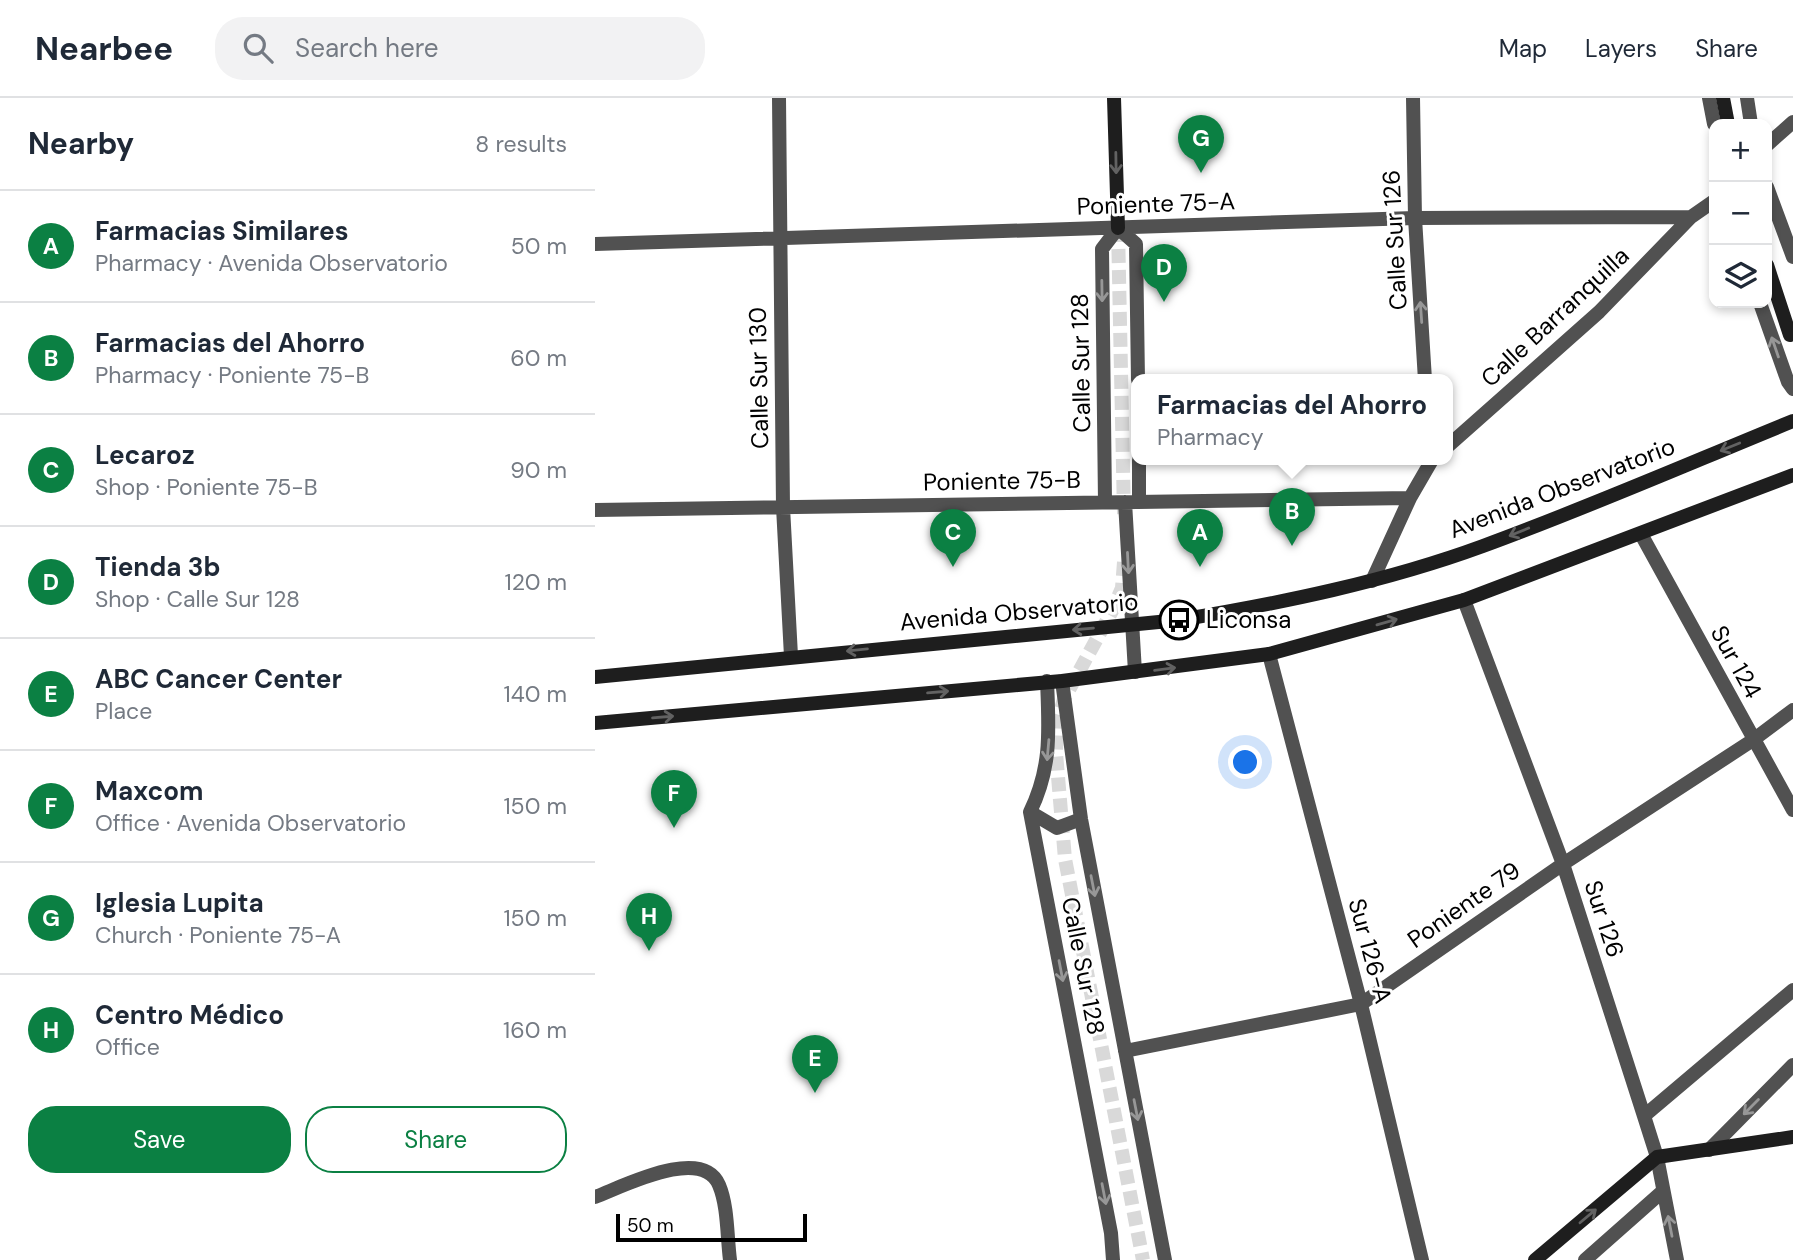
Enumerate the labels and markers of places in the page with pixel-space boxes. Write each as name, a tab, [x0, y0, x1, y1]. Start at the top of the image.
pin: G	[1178, 115, 1224, 173]
pin: D	[1141, 244, 1187, 302]
pin: B	[1269, 488, 1315, 546]
pin: C	[930, 509, 976, 567]
pin: A	[1177, 509, 1223, 567]
bus stop icon: Liconsa	[1158, 599, 1200, 641]
place label: Liconsa	[1206, 604, 1291, 635]
pin: F	[651, 770, 697, 828]
pin: H	[626, 893, 672, 951]
pin: E	[792, 1035, 838, 1093]

